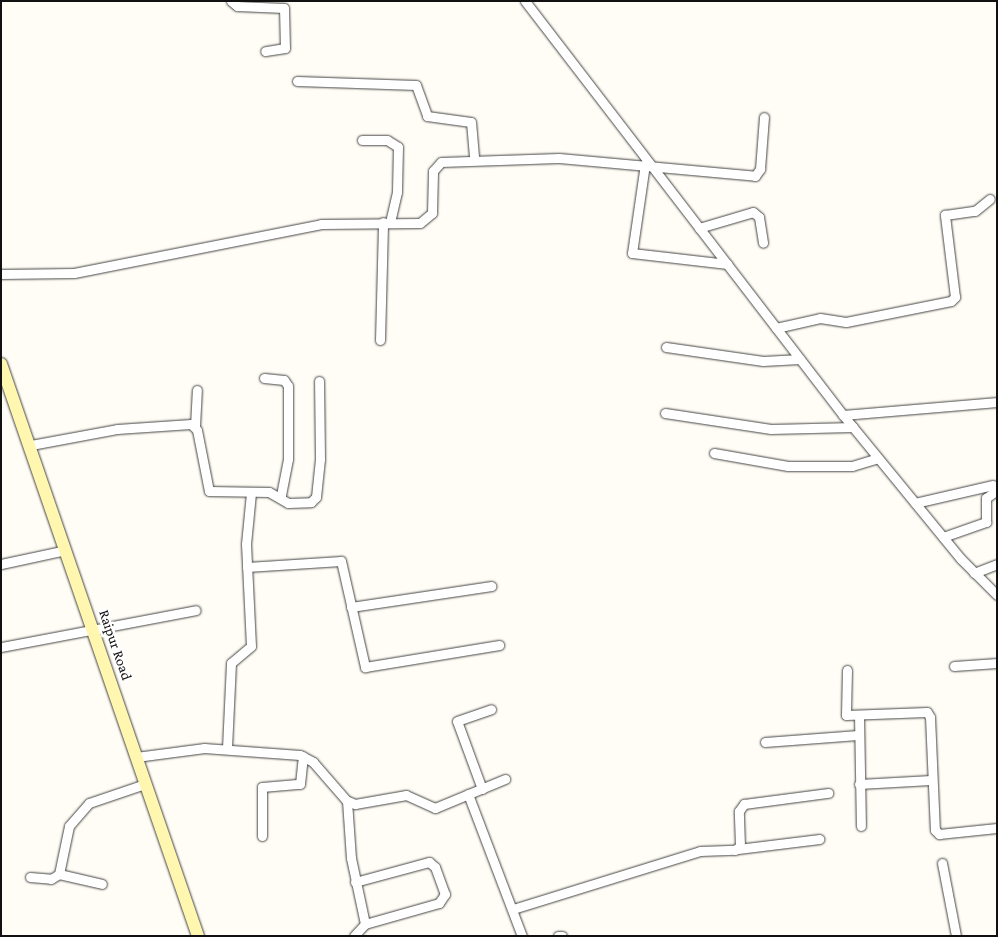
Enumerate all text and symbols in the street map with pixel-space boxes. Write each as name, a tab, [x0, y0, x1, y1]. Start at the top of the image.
street label: Raipur Road	[95, 607, 135, 683]

